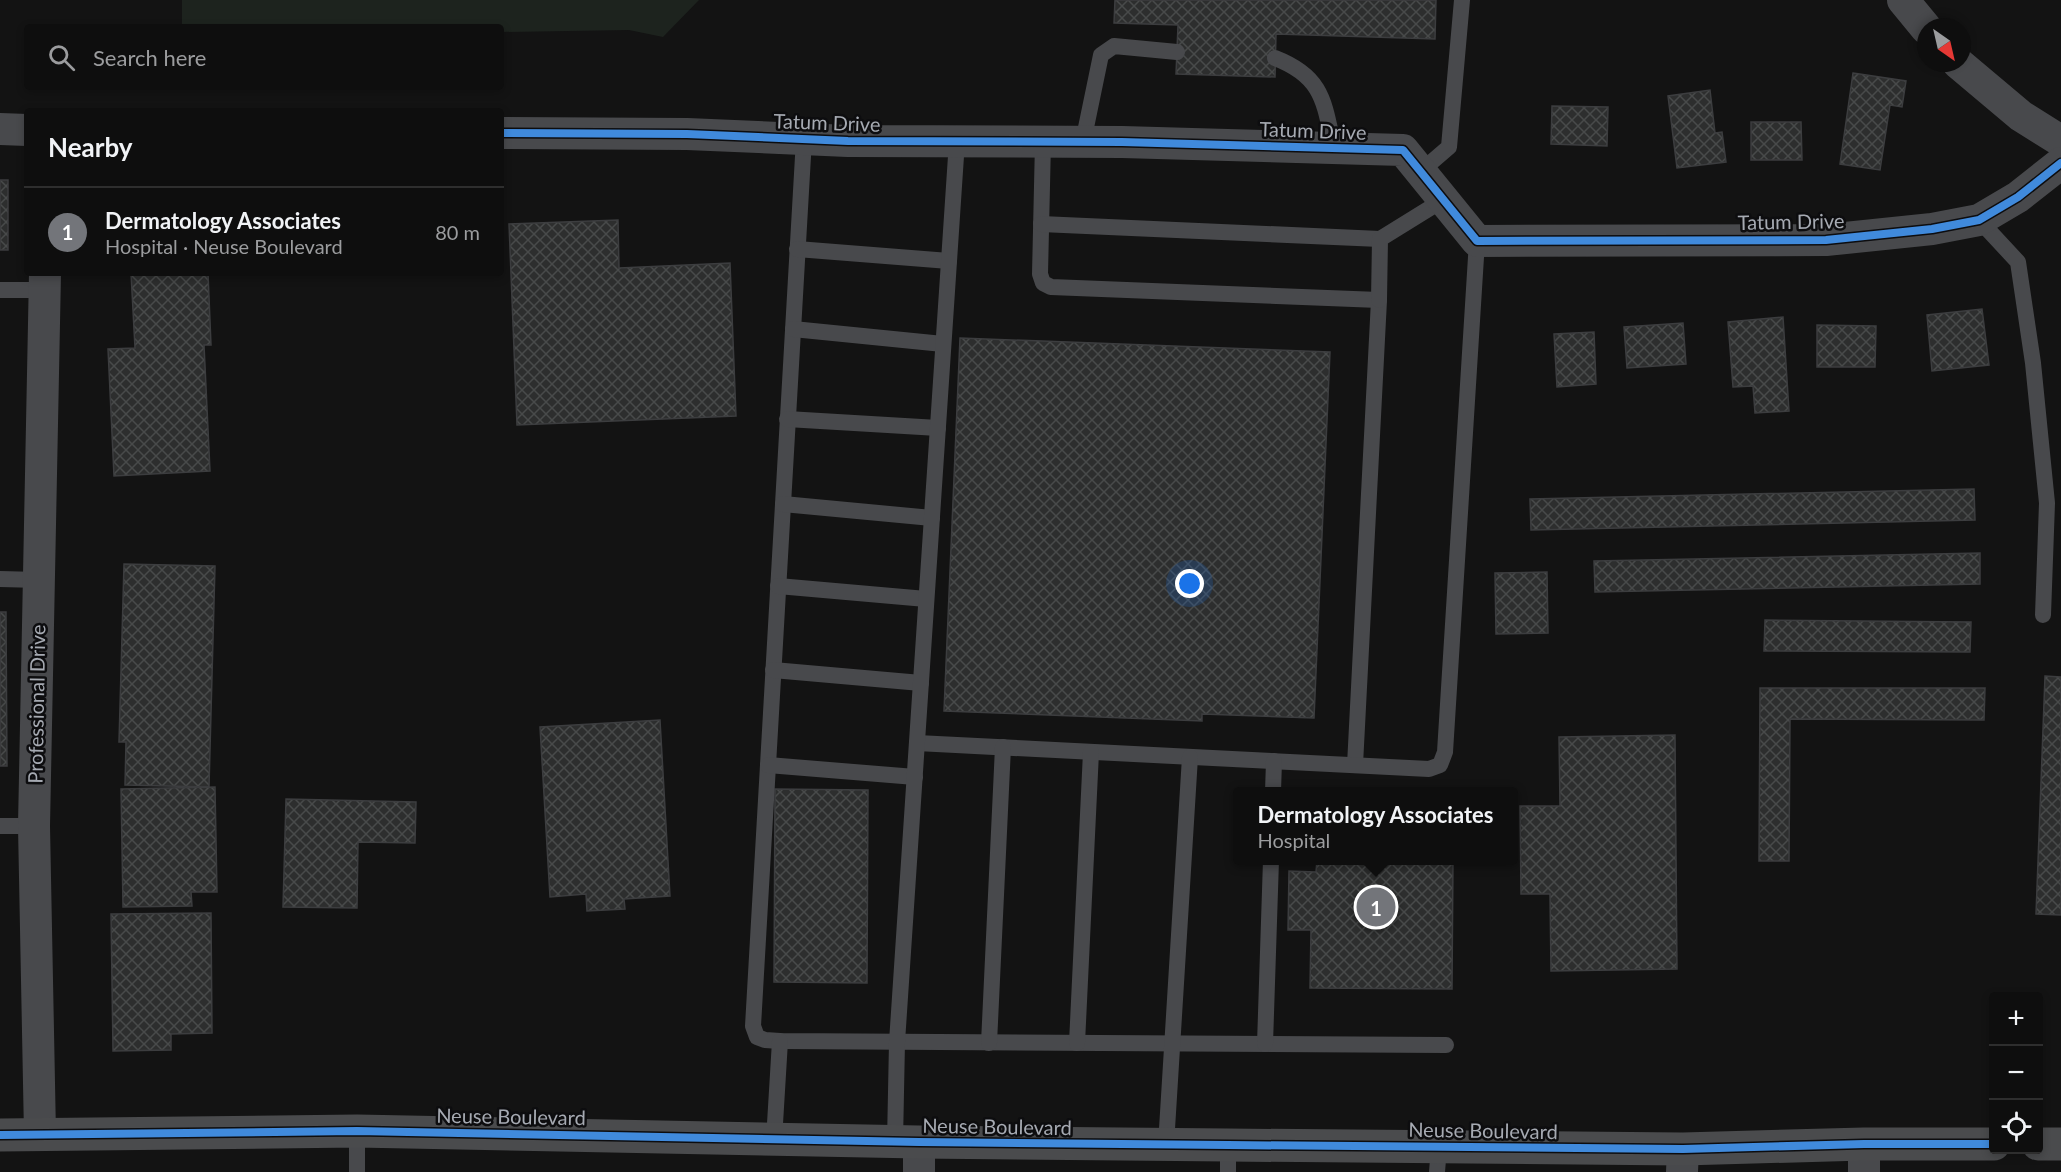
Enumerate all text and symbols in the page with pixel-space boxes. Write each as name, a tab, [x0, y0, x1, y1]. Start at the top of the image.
north arrow	[1917, 18, 1971, 72]
search box	[24, 24, 504, 90]
icon: search	[45, 41, 78, 74]
text: Search here	[93, 44, 206, 71]
street label: Tatum Drive	[773, 108, 881, 136]
street label: Tatum Drive	[1259, 116, 1367, 144]
text: Nearby	[48, 131, 133, 163]
text: Dermatology Associates	[105, 207, 341, 234]
street label: Tatum Drive	[1737, 208, 1845, 234]
text: 1	[62, 220, 73, 244]
text: 80 m	[435, 220, 480, 244]
text: Hospital · Neuse Boulevard	[105, 234, 343, 258]
your location	[1175, 569, 1204, 598]
street label: Professional Drive	[23, 624, 49, 784]
popup	[1233, 787, 1518, 865]
text: Dermatology Associates	[1258, 801, 1493, 828]
text: Hospital	[1258, 828, 1330, 852]
pin: 1	[1356, 884, 1396, 930]
map controls	[1989, 992, 2043, 1154]
button: +	[1989, 992, 2043, 1046]
button: −	[1989, 1046, 2043, 1100]
button: locate	[1989, 1100, 2043, 1154]
street label: Neuse Boulevard	[436, 1103, 586, 1129]
street label: Neuse Boulevard	[922, 1113, 1072, 1139]
street label: Neuse Boulevard	[1408, 1117, 1558, 1143]

